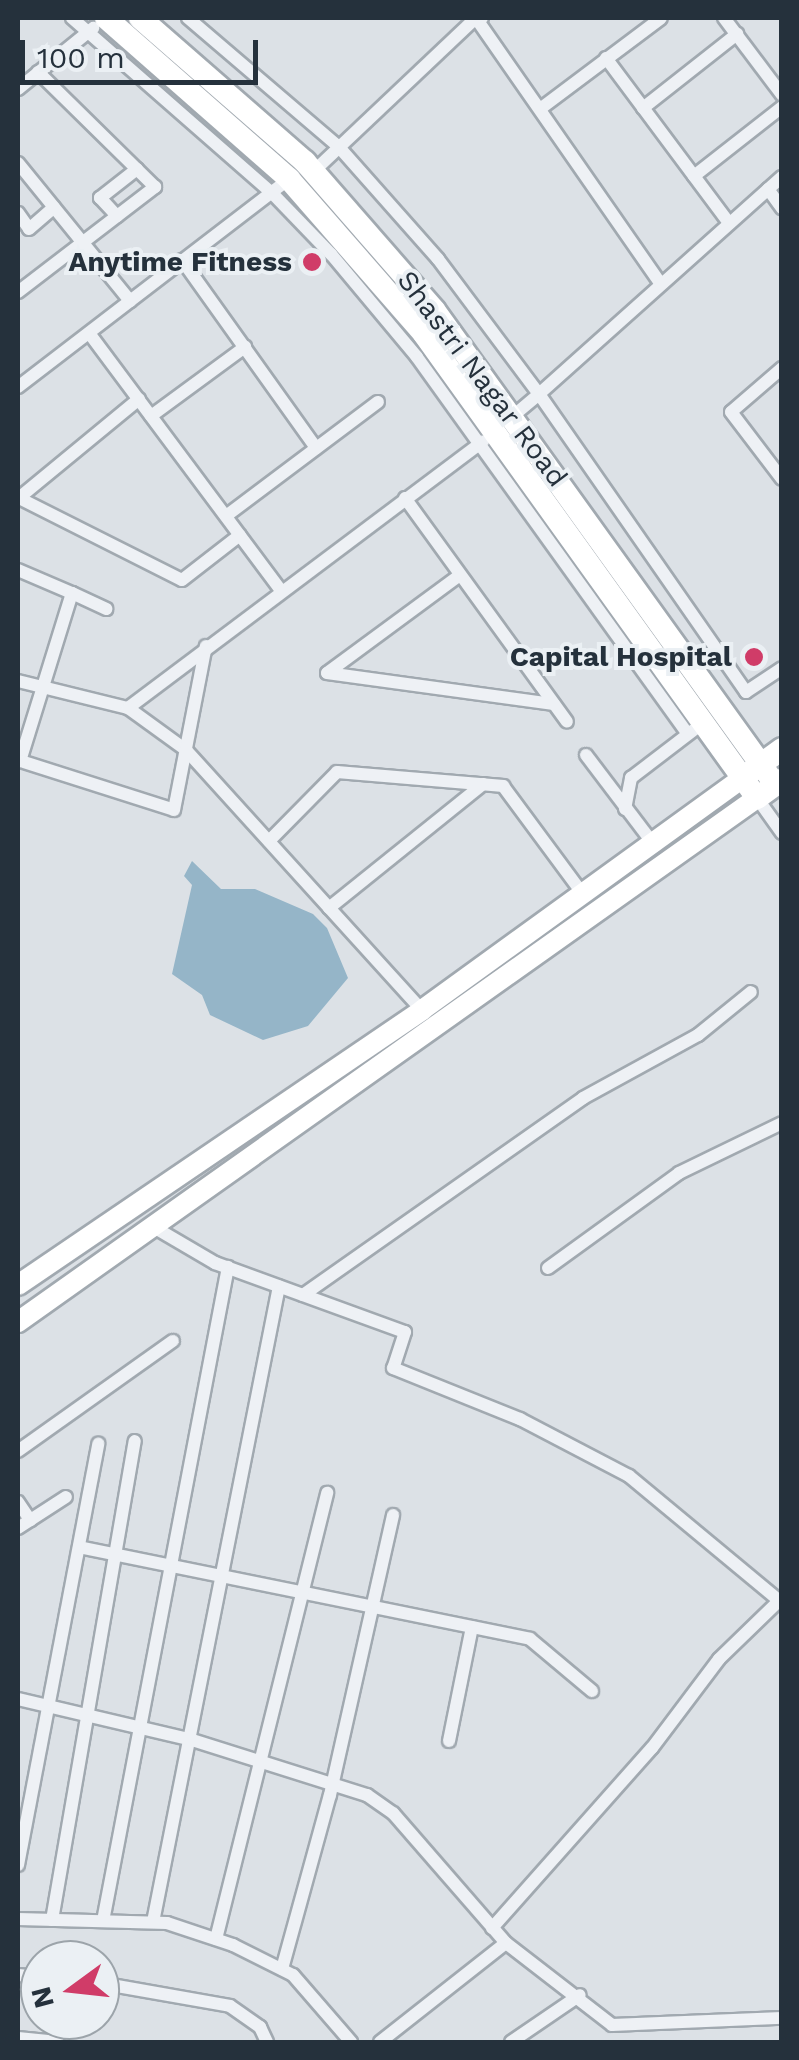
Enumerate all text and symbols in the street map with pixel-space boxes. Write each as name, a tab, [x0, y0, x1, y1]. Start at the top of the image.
scale bar	[25, 20, 262, 82]
text: 100 m	[37, 40, 125, 75]
place label: Anytime Fitness	[69, 245, 292, 279]
marker: Anytime Fitness	[301, 251, 323, 273]
street label: Shastri Nagar Road	[390, 264, 574, 494]
place label: Capital Hospital	[509, 640, 732, 674]
marker: Capital Hospital	[741, 644, 767, 670]
north arrow	[20, 1940, 120, 2040]
text: N	[24, 1983, 61, 2012]

